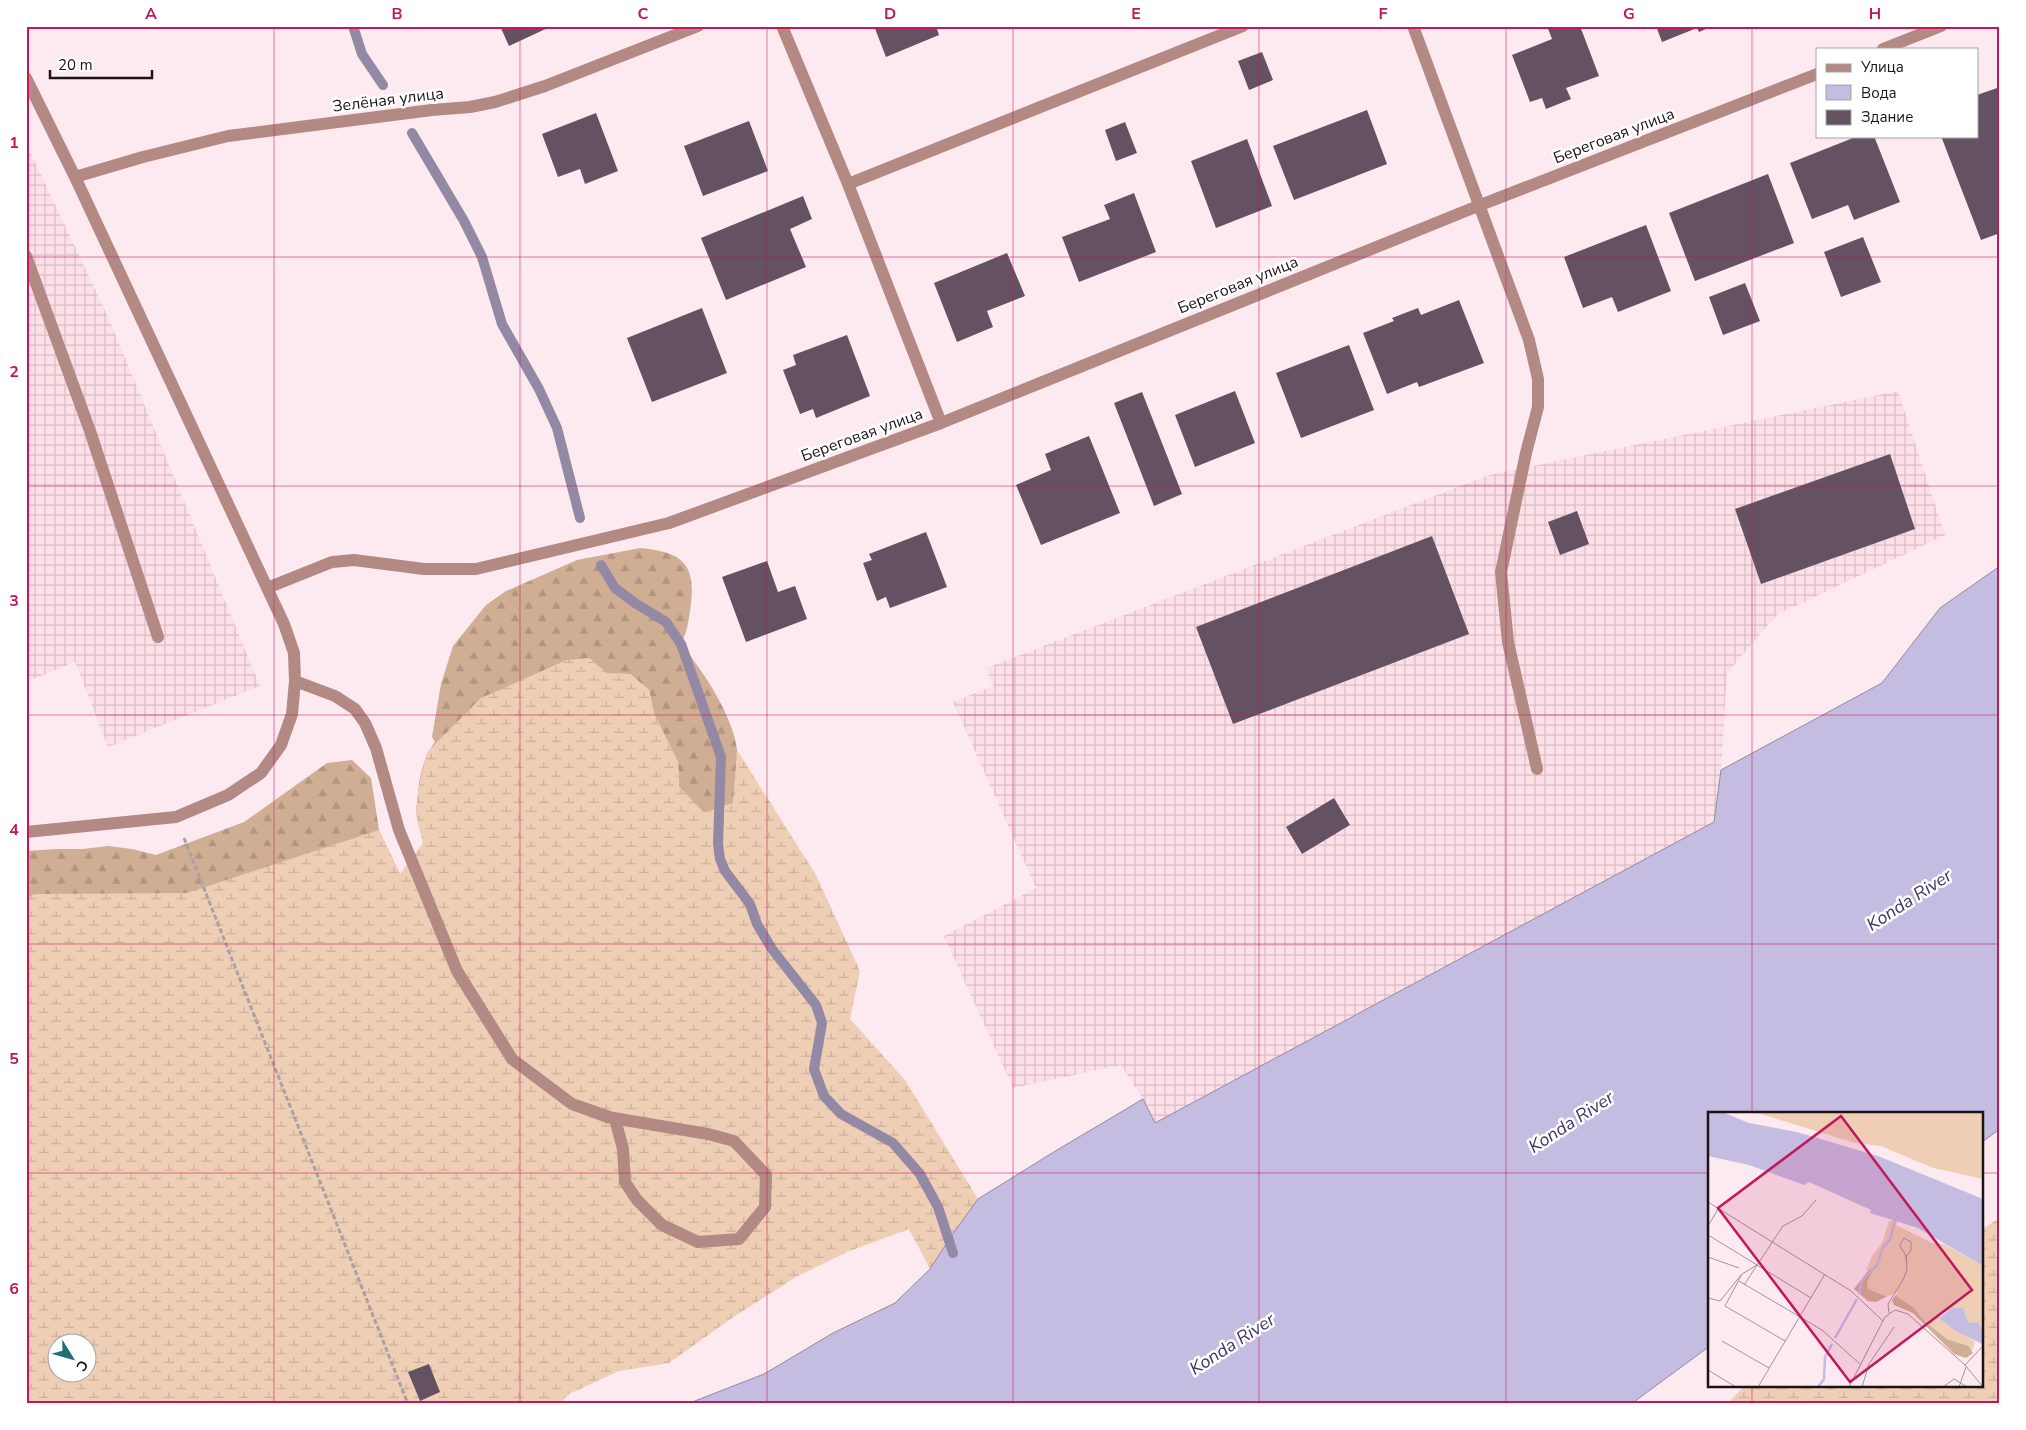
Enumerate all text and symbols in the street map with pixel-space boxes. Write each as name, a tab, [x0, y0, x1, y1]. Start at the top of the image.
text: A	[145, 3, 157, 25]
text: B	[391, 3, 403, 25]
text: C	[638, 3, 649, 25]
text: D	[884, 3, 896, 25]
text: E	[1131, 3, 1141, 25]
text: F	[1379, 3, 1388, 25]
text: G	[1623, 3, 1635, 25]
text: H	[1869, 3, 1881, 25]
scale bar	[50, 48, 152, 80]
legend	[1816, 48, 1978, 138]
text: 20 m	[58, 55, 93, 75]
text: Улица	[1860, 57, 1904, 77]
street label: Зелёная улица	[331, 82, 445, 118]
text: Вода	[1861, 83, 1897, 103]
street label: Береговая улица	[1550, 103, 1678, 169]
text: Здание	[1861, 107, 1913, 127]
text: 1	[9, 132, 19, 154]
street label: Береговая улица	[1174, 251, 1302, 319]
text: 2	[9, 361, 19, 383]
street label: Береговая улица	[798, 403, 926, 467]
text: 3	[9, 590, 19, 612]
text: 4	[9, 819, 19, 841]
water label: Konda River	[1862, 863, 1957, 937]
text: 5	[9, 1048, 19, 1070]
water label: Konda River	[1524, 1085, 1619, 1159]
inset map	[1708, 1112, 1984, 1388]
text: 6	[9, 1278, 19, 1300]
water label: Konda River	[1185, 1307, 1280, 1381]
north arrow	[48, 1332, 98, 1382]
text: С	[71, 1356, 92, 1375]

